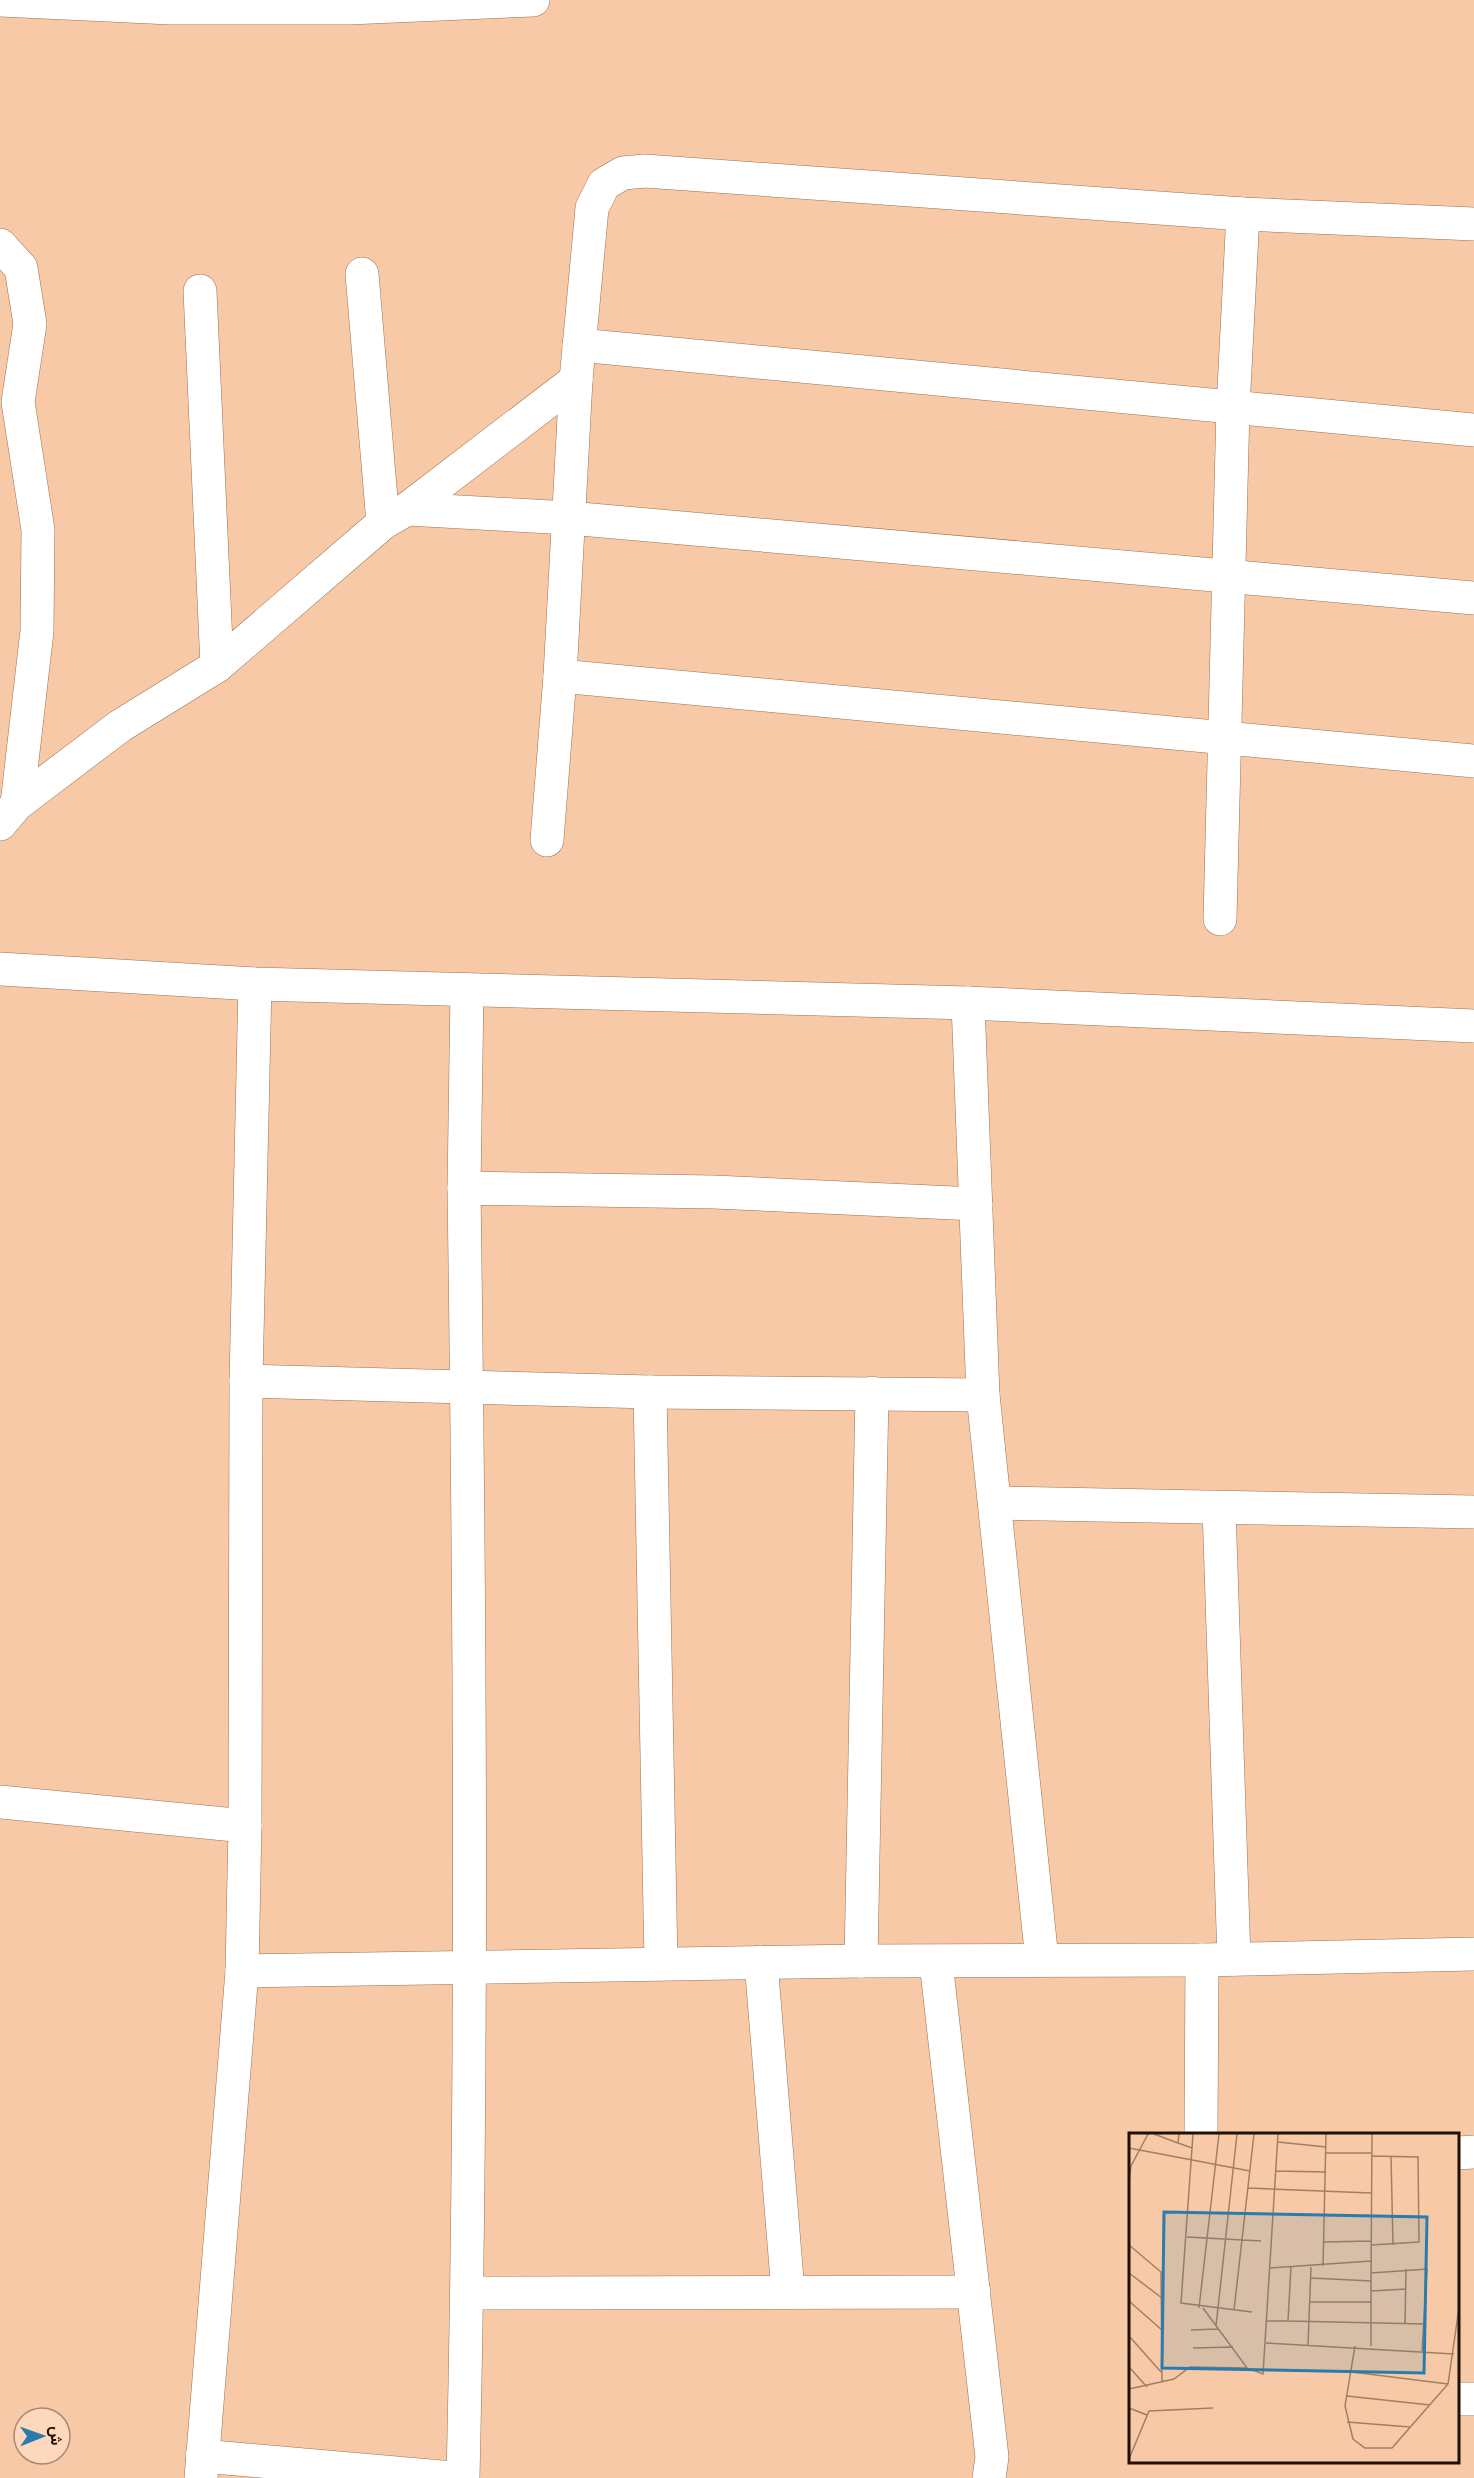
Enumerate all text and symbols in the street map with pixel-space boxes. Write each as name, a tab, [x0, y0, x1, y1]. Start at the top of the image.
inset map	[1129, 2133, 1459, 2463]
north arrow	[12, 2406, 72, 2466]
text: ش	[47, 2426, 67, 2446]

